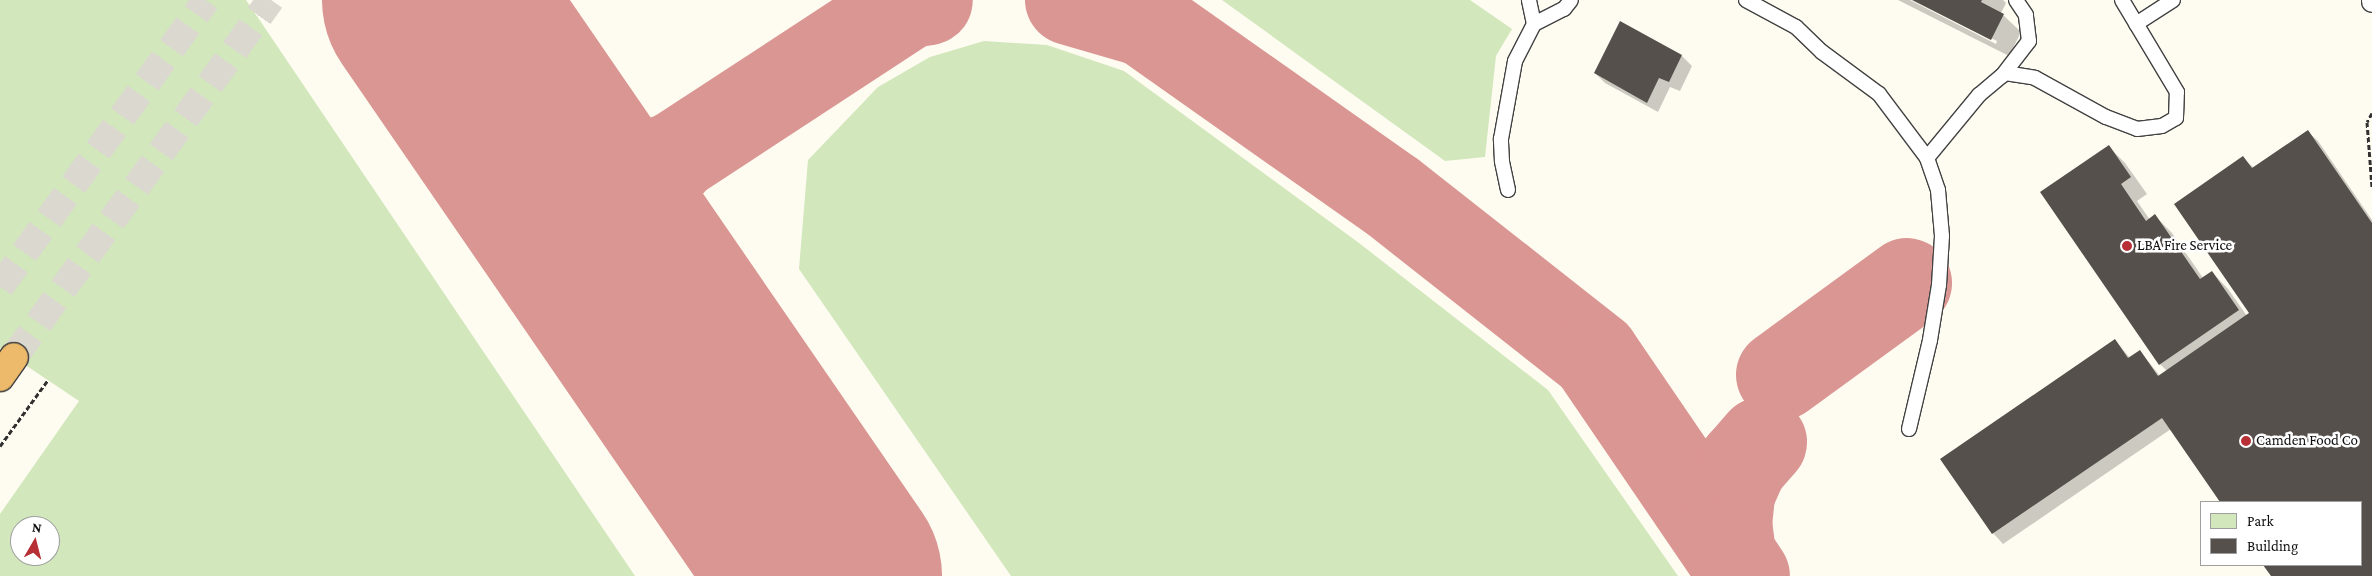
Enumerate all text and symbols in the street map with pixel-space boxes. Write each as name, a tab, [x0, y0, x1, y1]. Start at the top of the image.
place label: LBA Fire Service	[2137, 237, 2232, 255]
marker: LBA Fire Service	[2121, 240, 2133, 252]
place label: Camden Food Co	[2256, 432, 2358, 450]
marker: Camden Food Co	[2240, 435, 2252, 447]
legend	[2200, 501, 2362, 566]
text: Park	[2247, 513, 2274, 529]
north arrow	[10, 516, 60, 566]
text: N	[31, 519, 43, 536]
text: Building	[2247, 538, 2298, 554]

